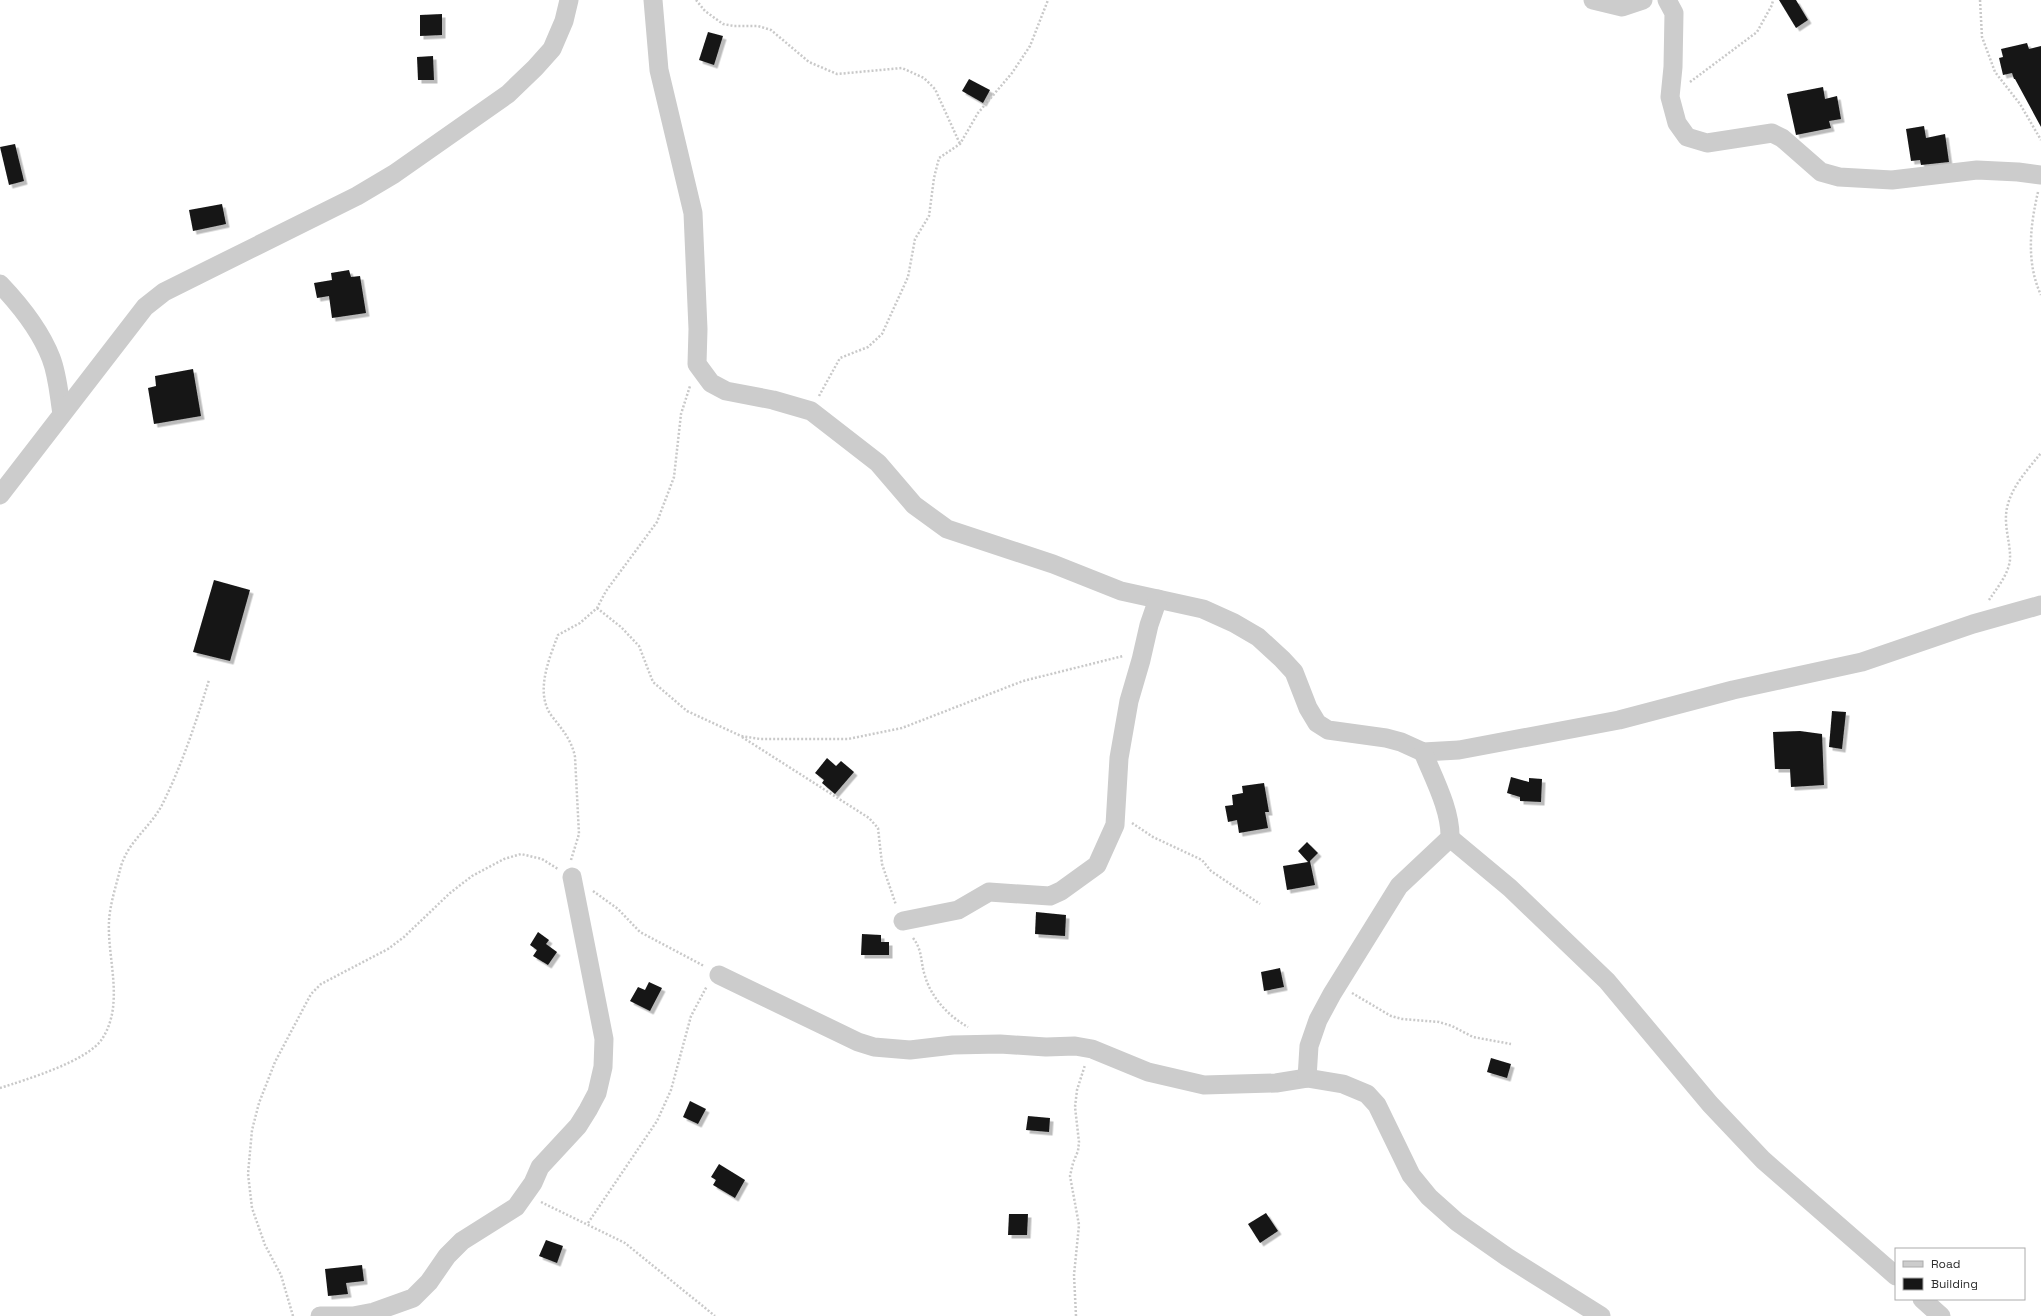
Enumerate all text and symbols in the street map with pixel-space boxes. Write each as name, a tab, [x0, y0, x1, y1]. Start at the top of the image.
legend	[1895, 1248, 2025, 1300]
text: Road	[1931, 1256, 1960, 1272]
text: Building	[1931, 1276, 1978, 1292]

